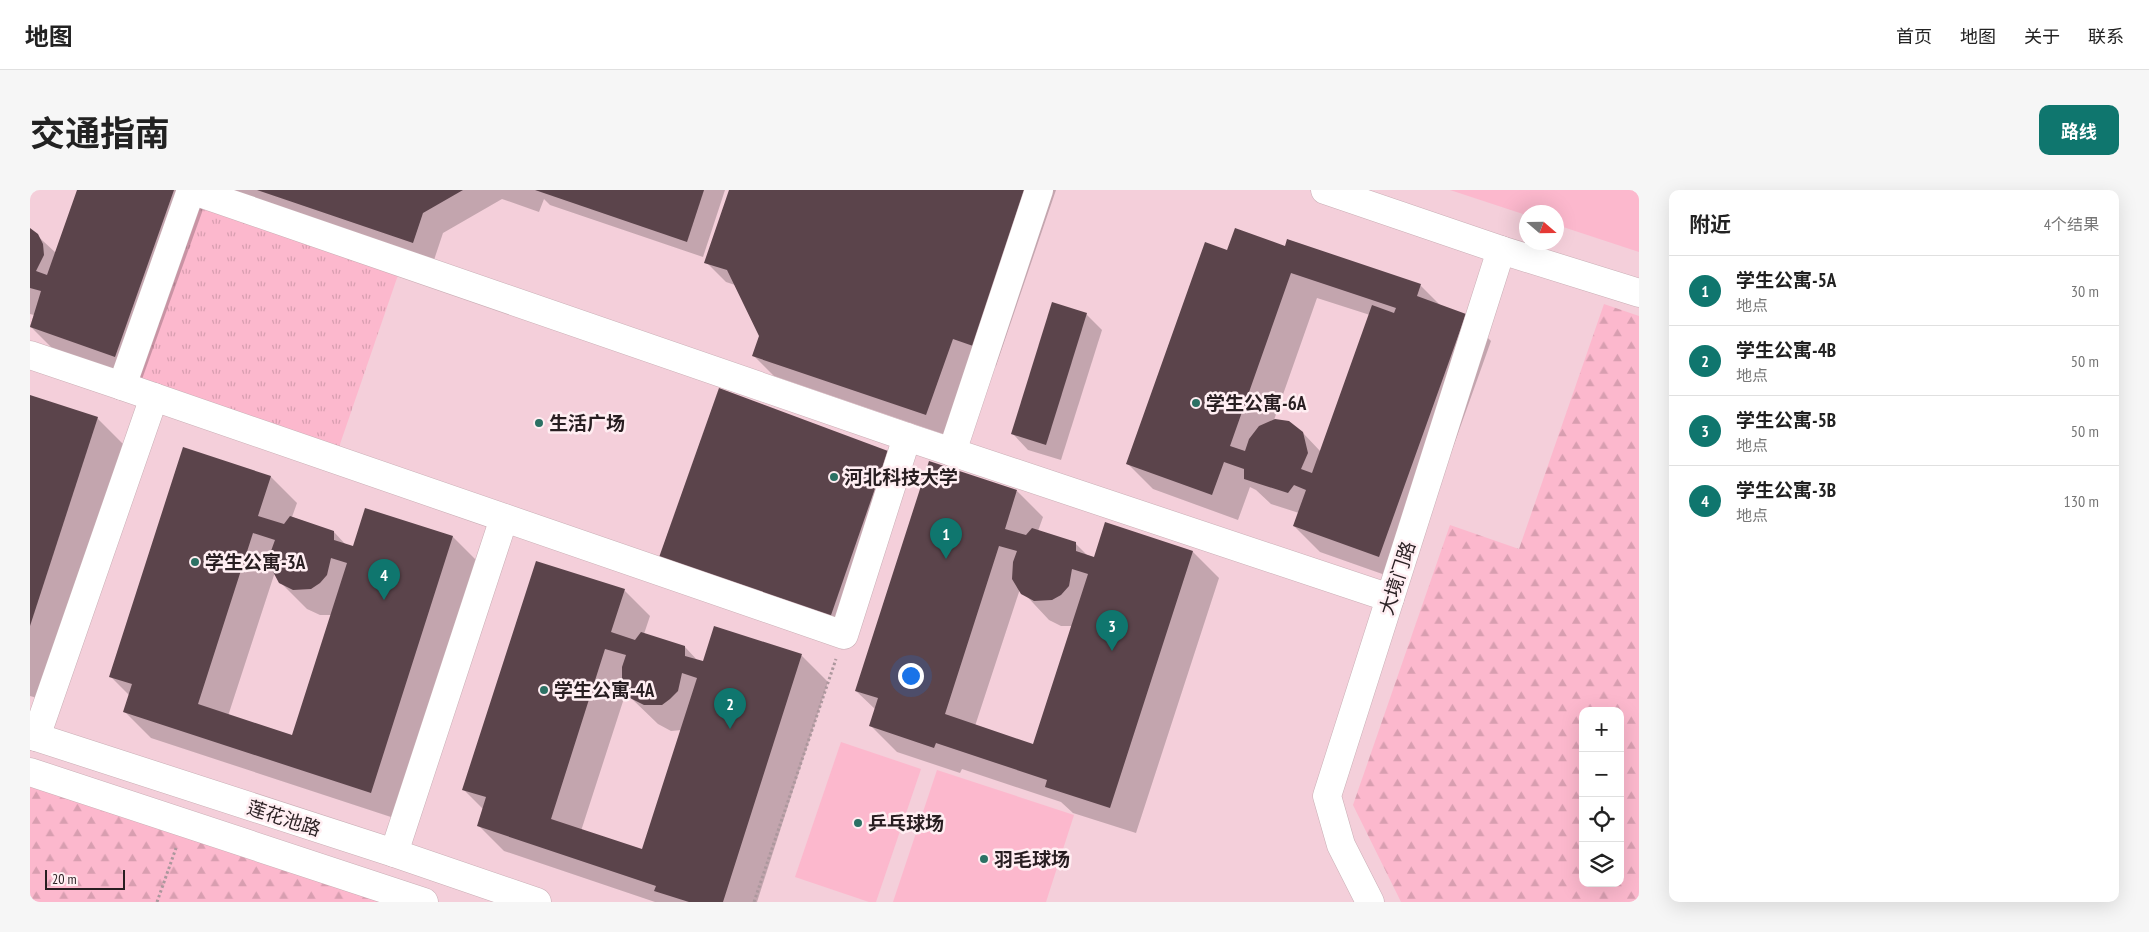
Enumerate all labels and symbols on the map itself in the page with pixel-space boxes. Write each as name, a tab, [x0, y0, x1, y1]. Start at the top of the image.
north arrow	[1519, 205, 1564, 250]
place label: 学生公寓-6A	[1206, 391, 1307, 415]
marker: 学生公寓-6A	[1190, 397, 1202, 409]
place label: 生活广场	[549, 411, 625, 435]
marker: 生活广场	[533, 417, 545, 429]
place label: 河北科技大学	[844, 465, 958, 489]
marker: 河北科技大学	[828, 471, 840, 483]
pin: 1	[930, 518, 962, 559]
street label: 大境门路	[1374, 538, 1420, 618]
place label: 学生公寓-3A	[205, 550, 306, 574]
marker: 学生公寓-3A	[189, 556, 201, 568]
pin: 4	[368, 559, 400, 600]
pin: 3	[1096, 610, 1128, 651]
your location	[898, 663, 924, 689]
place label: 学生公寓-4A	[554, 678, 655, 702]
marker: 学生公寓-4A	[538, 684, 550, 696]
pin: 2	[714, 688, 746, 729]
street label: 莲花池路	[244, 795, 324, 841]
place label: 乒乓球场	[868, 811, 944, 835]
marker: 乒乓球场	[852, 817, 864, 829]
place label: 羽毛球场	[994, 847, 1070, 871]
marker: 羽毛球场	[978, 853, 990, 865]
scale bar	[45, 867, 125, 890]

